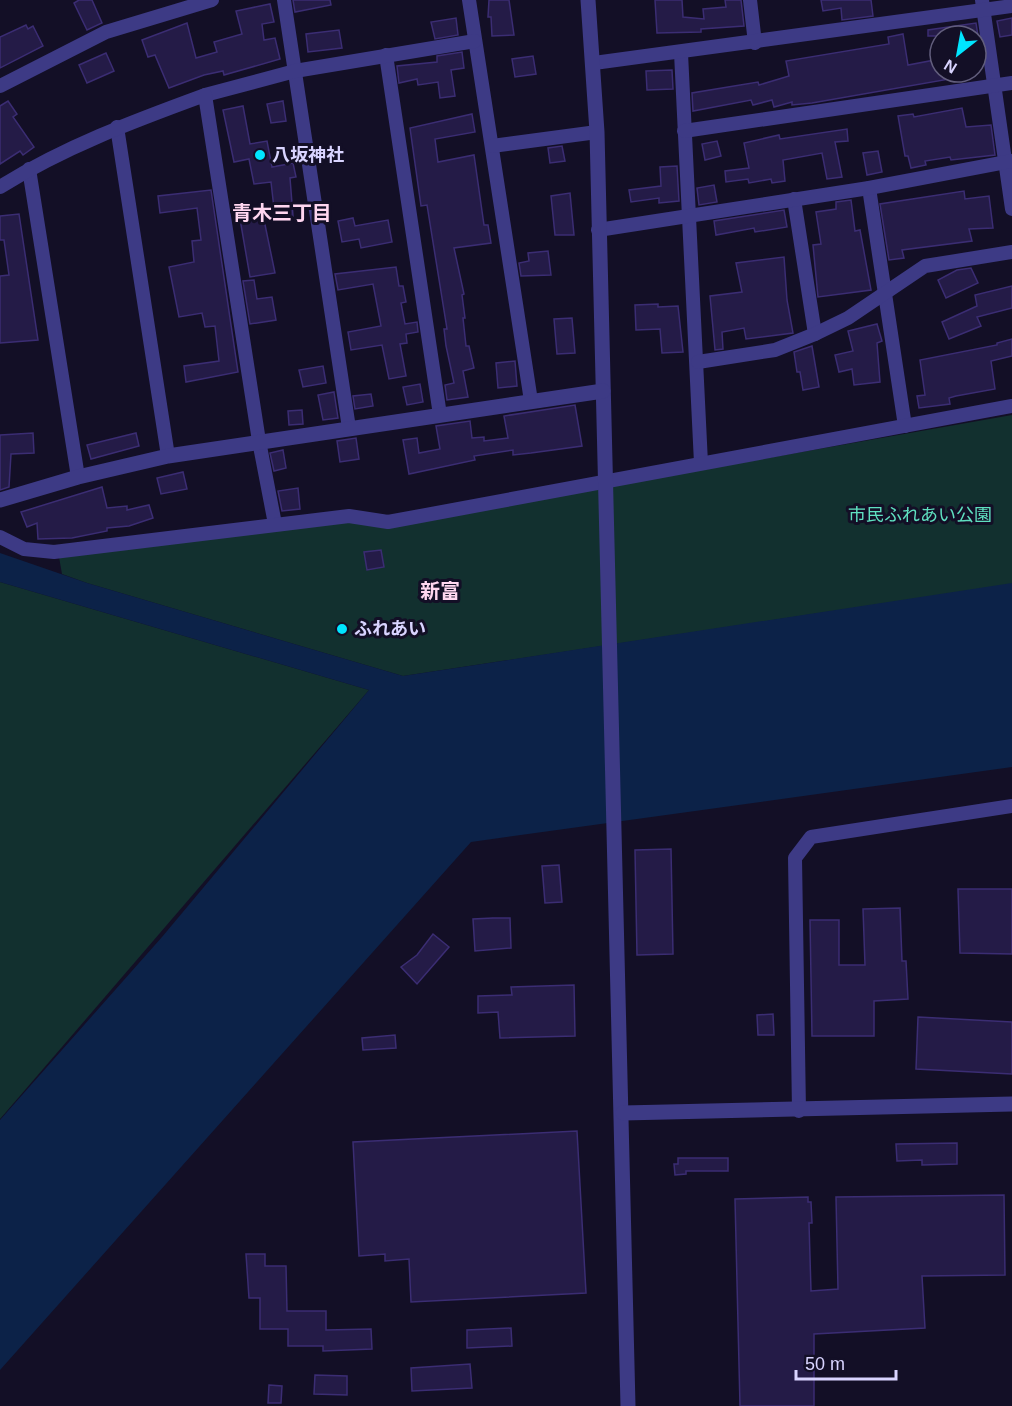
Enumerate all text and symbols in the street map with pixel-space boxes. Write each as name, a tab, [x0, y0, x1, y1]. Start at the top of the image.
north arrow	[928, 24, 988, 84]
text: N	[941, 56, 960, 77]
place label: 八坂神社	[272, 145, 344, 165]
marker: 八坂神社	[253, 148, 267, 162]
district label: 青木三丁目	[232, 202, 332, 224]
park label: 市民ふれあい公園	[848, 505, 992, 525]
district label: 新富	[420, 580, 460, 602]
place label: ふれあい	[354, 619, 426, 639]
marker: ふれあい	[335, 622, 349, 636]
scale bar	[796, 1343, 896, 1381]
text: 50 m	[805, 1354, 845, 1374]

